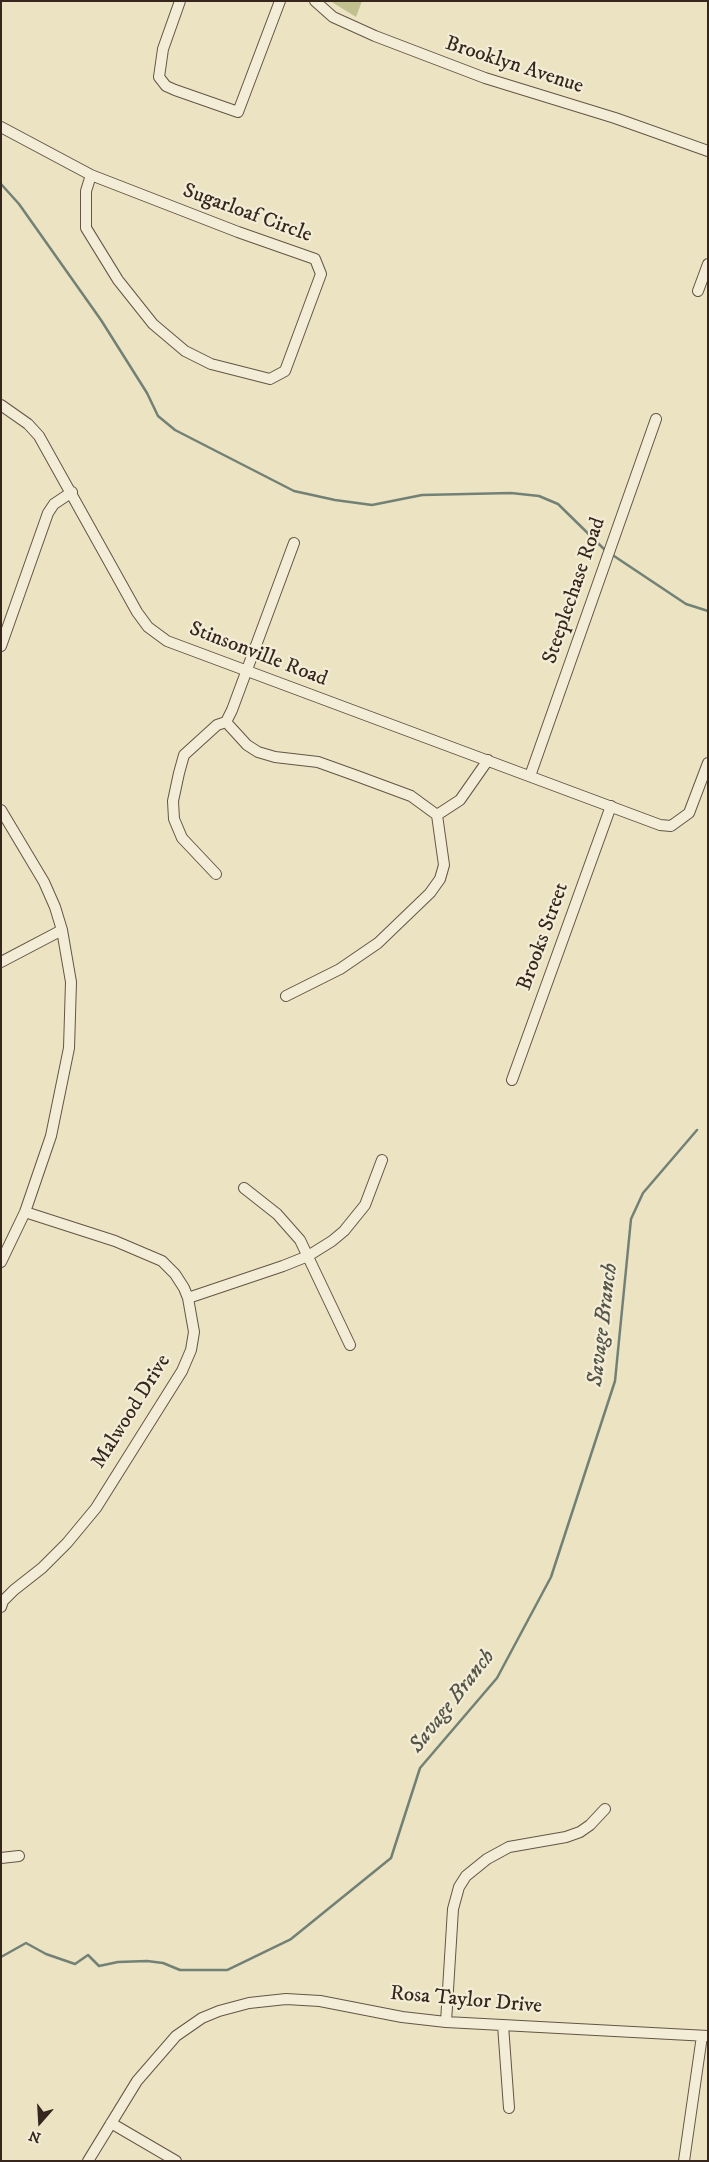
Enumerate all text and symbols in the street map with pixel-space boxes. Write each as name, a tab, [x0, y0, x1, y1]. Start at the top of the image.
street label: Brooklyn Avenue	[442, 32, 586, 100]
street label: Sugarloaf Circle	[179, 179, 315, 249]
street label: Steeplechase Road	[538, 514, 612, 668]
street label: Stinsonville Road	[185, 617, 331, 693]
street label: Brooks Street	[513, 880, 575, 994]
water label: Savage Branch	[583, 1262, 625, 1388]
street label: Malwood Drive	[87, 1350, 177, 1474]
water label: Savage Branch	[404, 1645, 502, 1759]
street label: Rosa Taylor Drive	[389, 1982, 543, 2020]
north arrow	[15, 2097, 65, 2147]
text: N	[27, 2126, 43, 2147]

